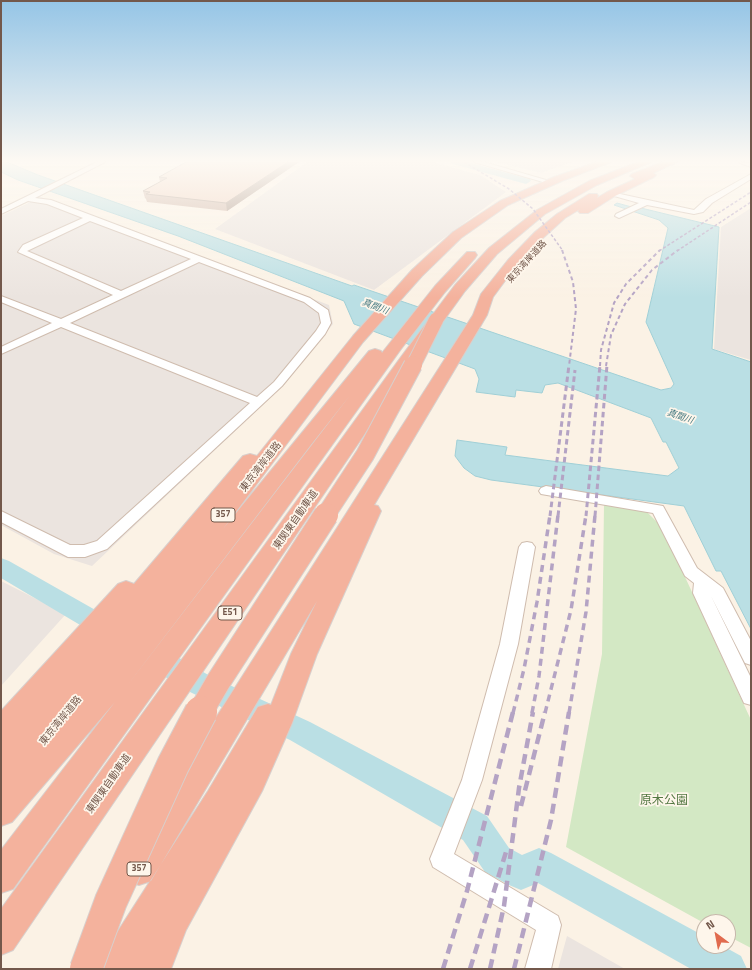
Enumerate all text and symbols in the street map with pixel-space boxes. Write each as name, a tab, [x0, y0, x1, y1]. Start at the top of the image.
street label: 東京湾岸道路	[505, 238, 549, 286]
water label: 真間川	[360, 297, 390, 317]
water label: 真間川	[665, 407, 695, 427]
street label: 東京湾岸道路	[238, 440, 284, 494]
street label: 東関東自動車道	[271, 488, 321, 552]
road number: 357	[211, 508, 235, 522]
road number: E51	[218, 606, 242, 620]
street label: 東京湾岸道路	[37, 694, 85, 748]
street label: 東関東自動車道	[84, 752, 134, 816]
park label: 原木公園	[640, 794, 688, 808]
road number: 357	[127, 862, 151, 876]
north arrow	[696, 914, 736, 954]
text: N	[703, 916, 718, 933]

